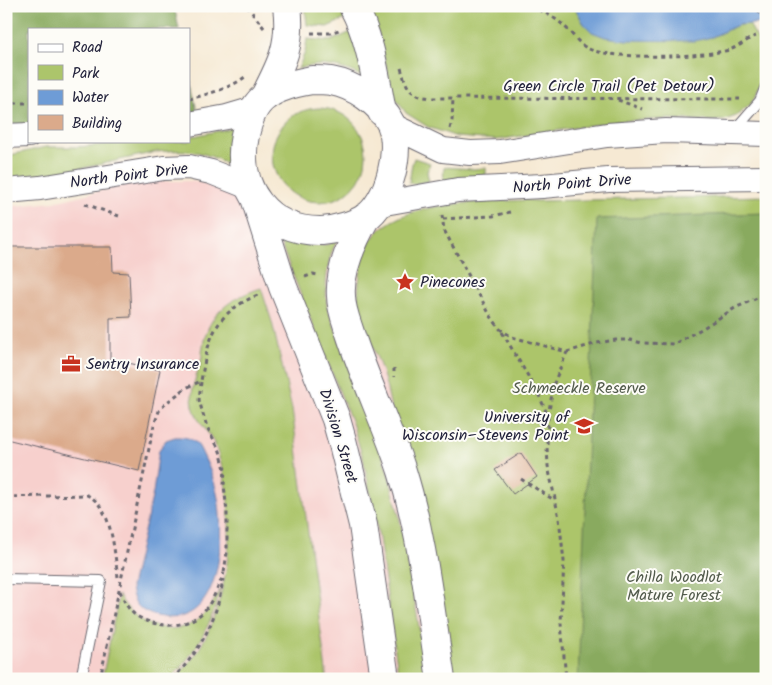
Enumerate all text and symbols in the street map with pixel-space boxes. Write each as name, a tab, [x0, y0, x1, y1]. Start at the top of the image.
legend	[28, 28, 190, 142]
text: Road	[72, 36, 103, 60]
text: Park	[72, 62, 100, 86]
street label: Green Circle Trail (Pet Detour)	[503, 74, 715, 99]
text: Water	[72, 86, 109, 110]
text: Building	[72, 112, 122, 136]
street label: North Point Drive	[69, 156, 189, 196]
street label: North Point Drive	[512, 167, 632, 201]
place label: Pinecones	[420, 270, 485, 295]
place icon: Pinecones	[394, 271, 416, 293]
place label: Sentry Insurance	[86, 352, 199, 377]
office icon: Sentry Insurance	[60, 353, 82, 375]
park label: Schmeeckle Reserve	[512, 376, 646, 401]
street label: Division Street	[312, 385, 365, 487]
place label: University of Wisconsin–Stevens Point	[402, 405, 571, 448]
school or university icon: University of Wisconsin–Stevens Point	[573, 415, 595, 437]
park label: Chilla Woodlot Mature Forest	[626, 565, 723, 608]

